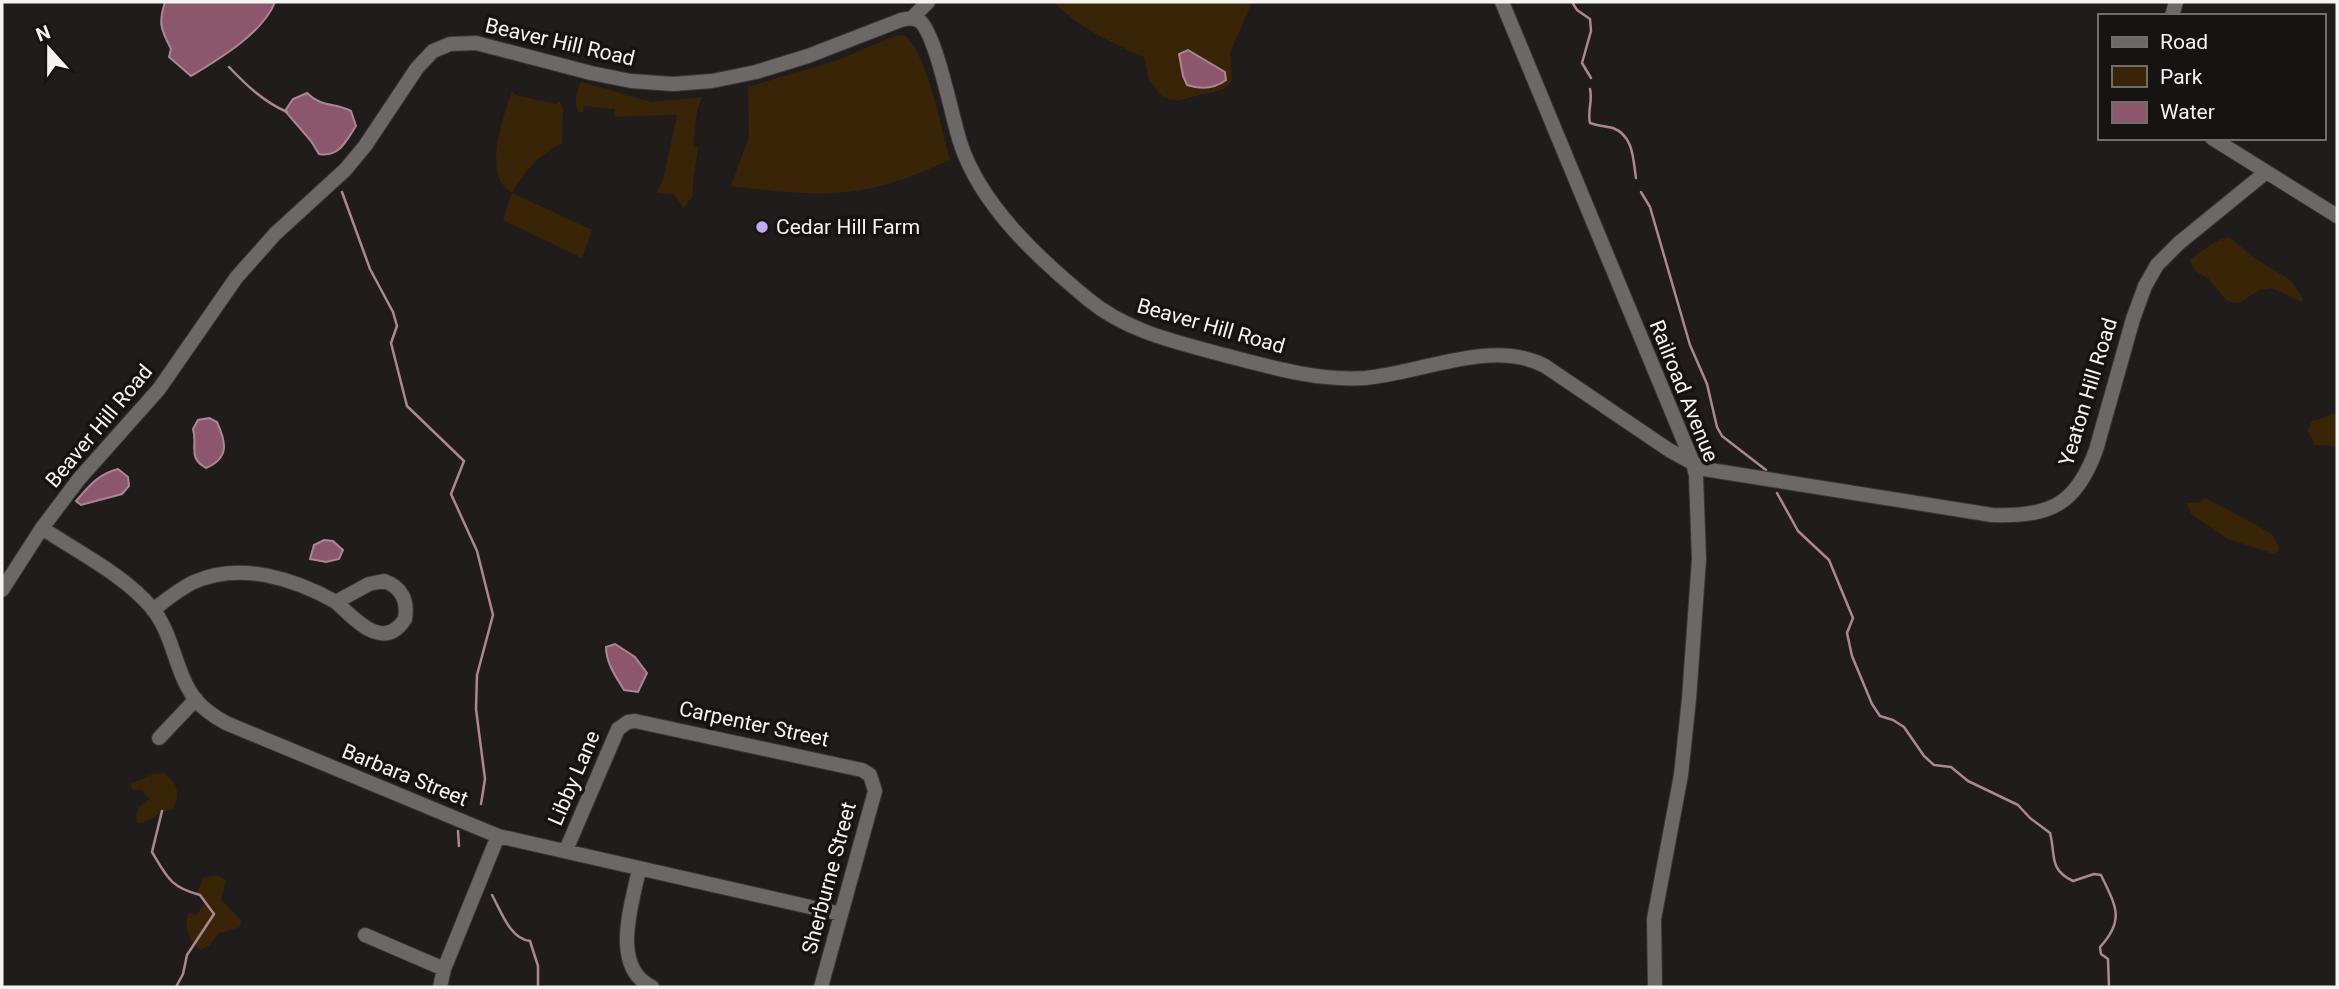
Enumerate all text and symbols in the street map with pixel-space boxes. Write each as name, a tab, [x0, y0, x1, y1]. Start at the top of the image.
street label: Beaver Hill Road	[483, 13, 637, 71]
north arrow	[14, 14, 84, 84]
legend	[2098, 14, 2325, 140]
text: N	[33, 20, 53, 47]
text: Road	[2160, 30, 2208, 54]
text: Park	[2160, 65, 2203, 89]
text: Water	[2160, 100, 2215, 124]
place label: Cedar Hill Farm	[776, 215, 920, 239]
marker: Cedar Hill Farm	[754, 219, 770, 235]
street label: Beaver Hill Road	[1134, 293, 1288, 359]
street label: Yeaton Hill Road	[2054, 315, 2122, 469]
street label: Railroad Avenue	[1645, 317, 1723, 465]
street label: Beaver Hill Road	[41, 360, 157, 492]
street label: Carpenter Street	[677, 696, 831, 752]
street label: Libby Lane	[543, 727, 605, 829]
street label: Barbara Street	[339, 739, 472, 811]
street label: Sherburne Street	[797, 799, 861, 957]

